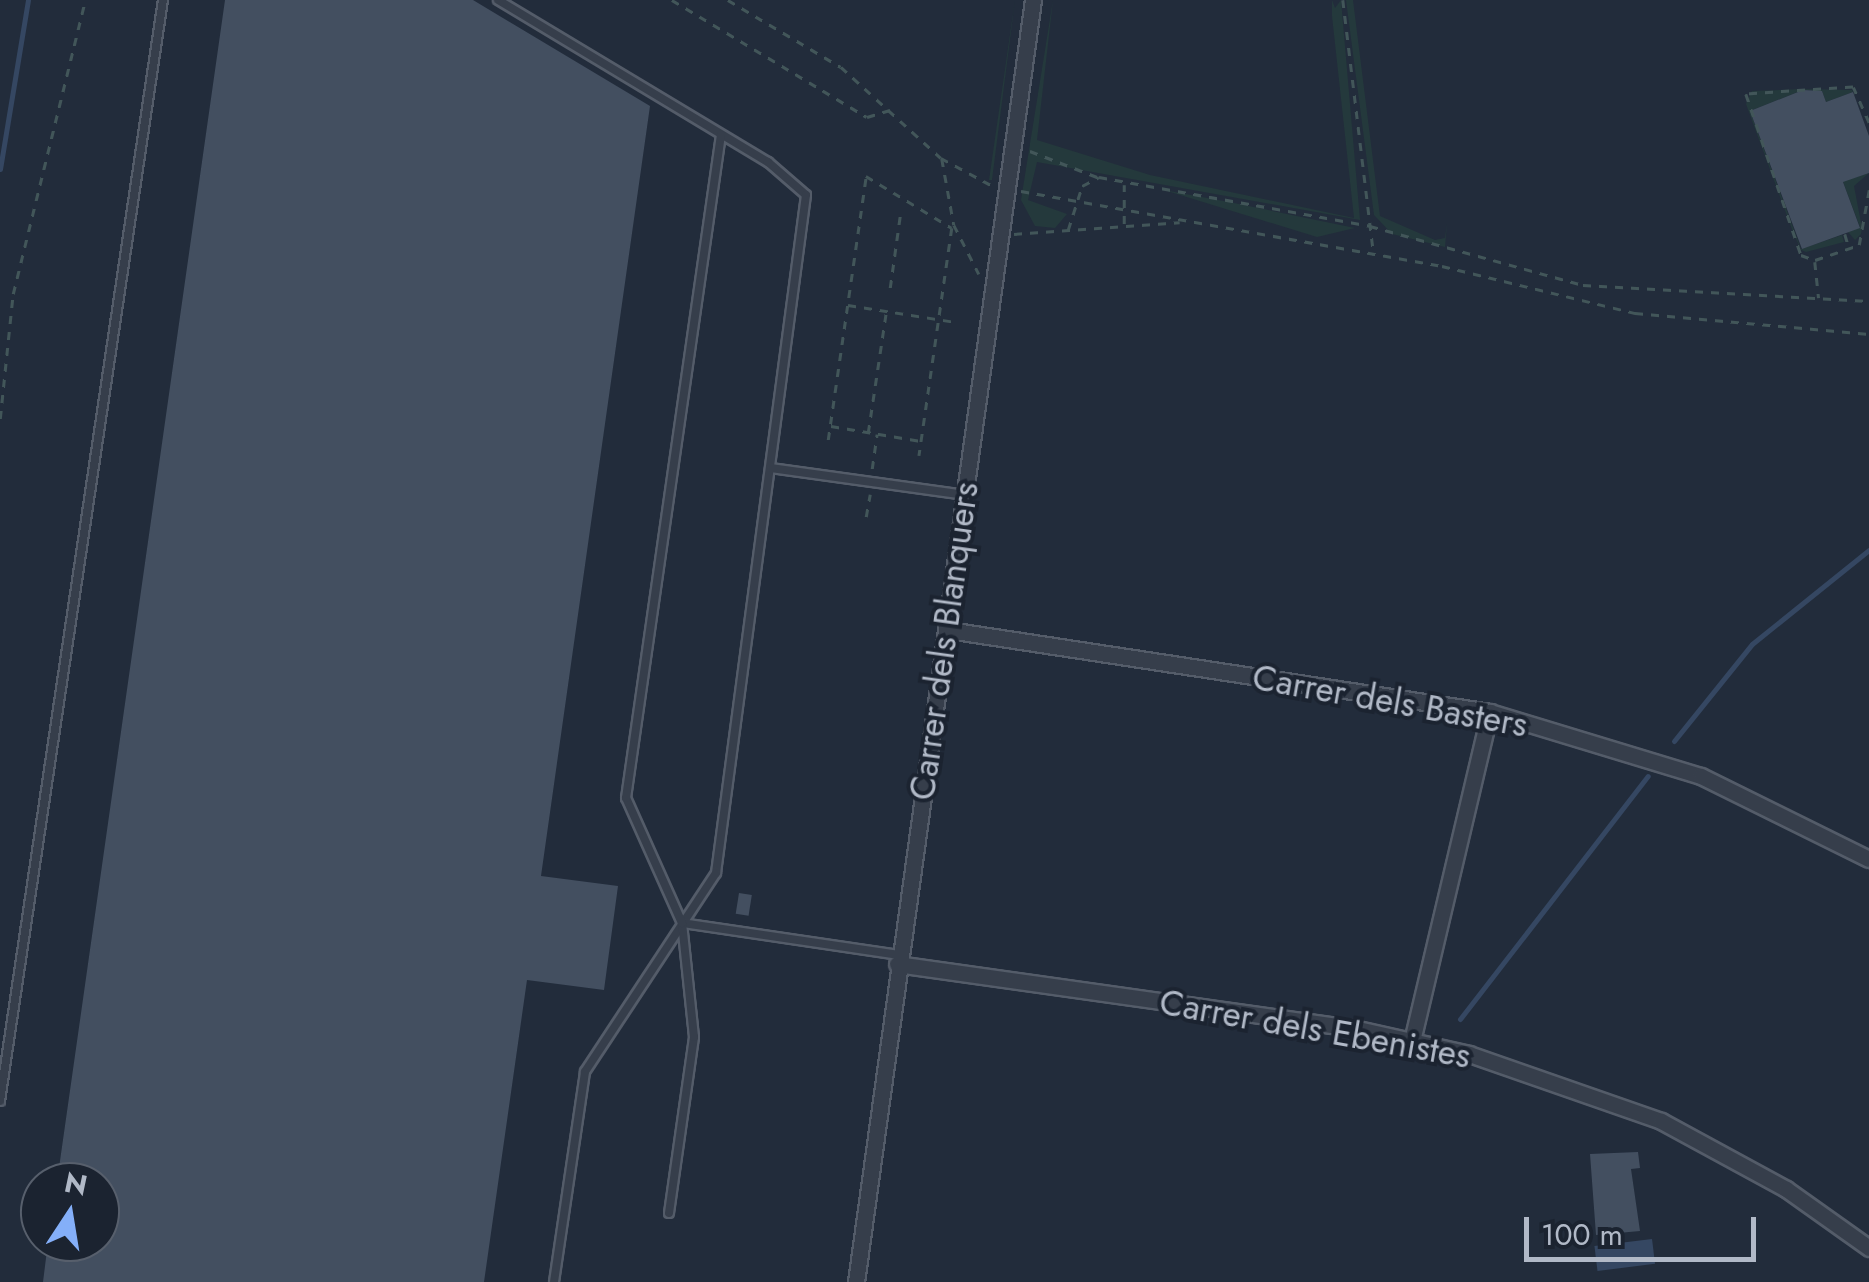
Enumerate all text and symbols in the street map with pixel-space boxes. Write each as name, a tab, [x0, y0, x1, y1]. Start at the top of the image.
street label: Carrer dels Blanquers	[901, 479, 987, 803]
street label: Carrer dels Basters	[1249, 656, 1531, 746]
street label: Carrer dels Ebenistes	[1156, 981, 1474, 1077]
north arrow	[20, 1162, 120, 1262]
text: N	[61, 1162, 91, 1206]
scale bar	[1529, 1197, 1762, 1259]
text: 100 m	[1541, 1213, 1623, 1256]

